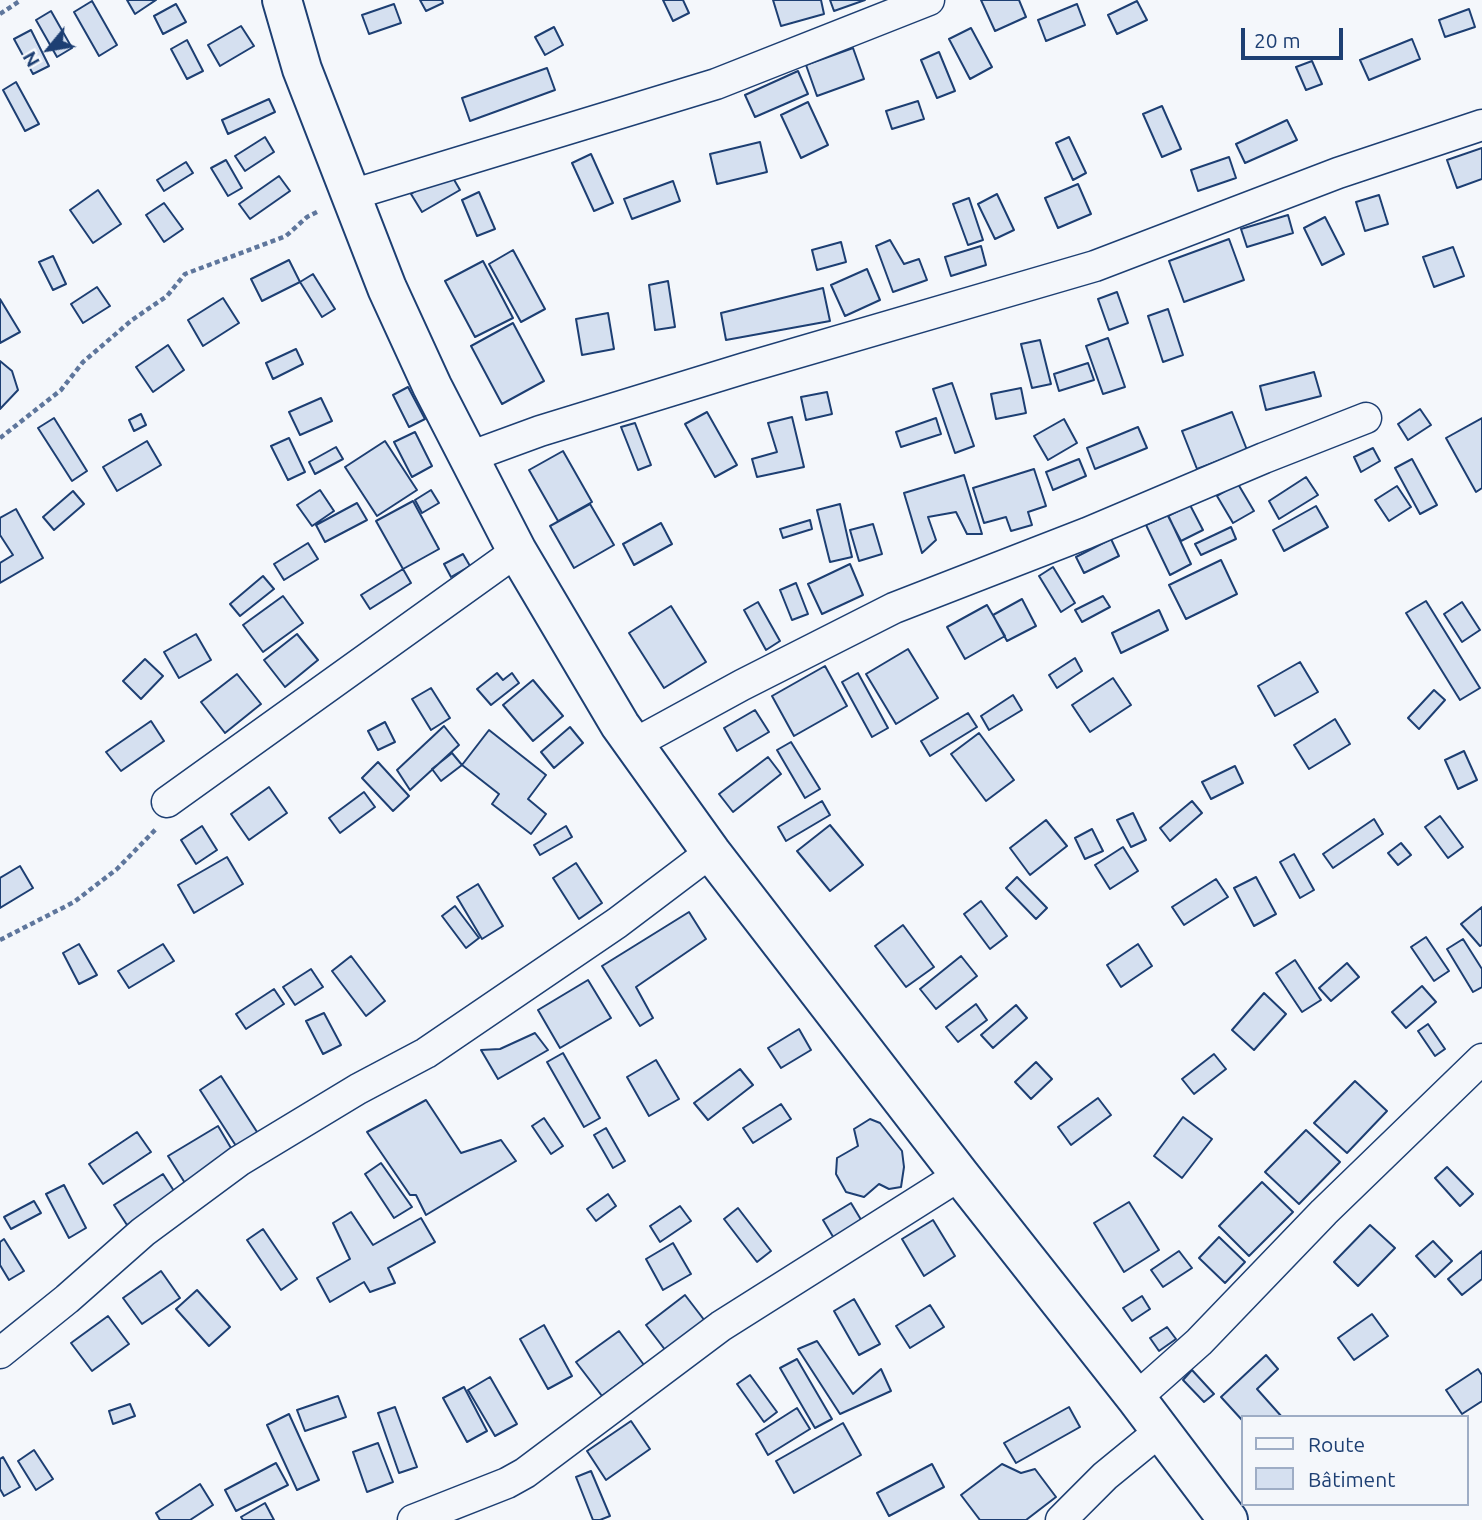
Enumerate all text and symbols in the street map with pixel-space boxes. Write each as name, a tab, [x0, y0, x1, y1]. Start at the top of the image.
north arrow	[14, 14, 84, 84]
scale bar	[1244, 14, 1346, 58]
text: 20 m	[1254, 28, 1301, 52]
text: N	[18, 48, 44, 71]
legend	[1240, 1415, 1468, 1506]
text: Route	[1308, 1432, 1365, 1456]
text: Bâtiment	[1308, 1467, 1395, 1491]

